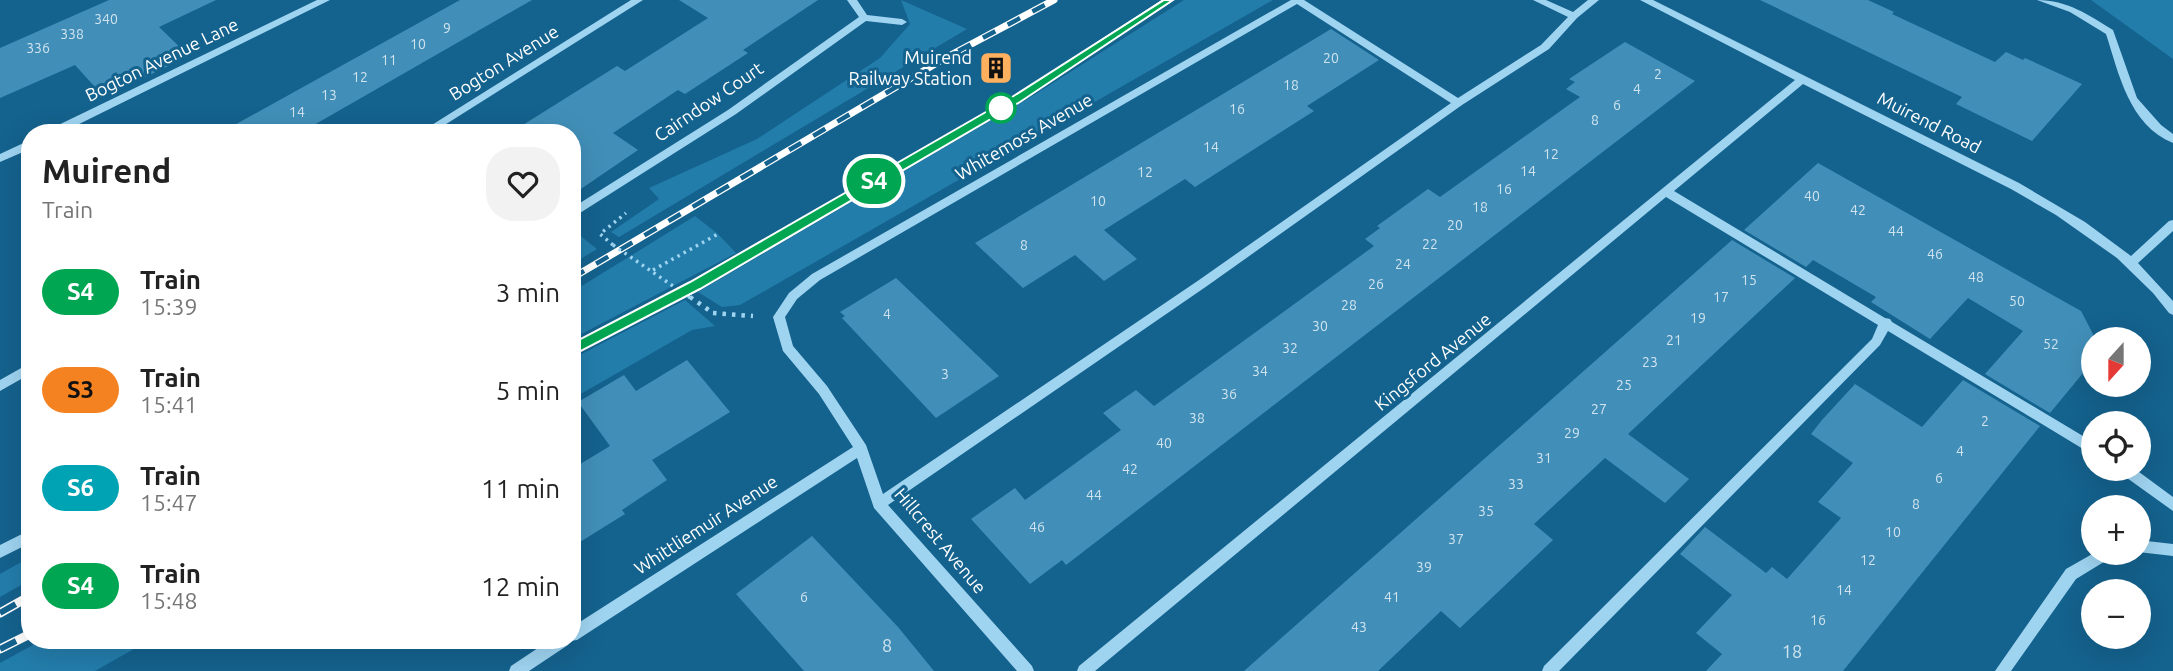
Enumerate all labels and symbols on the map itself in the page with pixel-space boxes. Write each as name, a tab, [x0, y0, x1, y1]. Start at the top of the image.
house number: 340	[94, 11, 118, 27]
street label: Bogton Avenue Lane	[82, 13, 241, 105]
house number: 9	[443, 20, 451, 36]
street label: Bogton Avenue	[445, 21, 562, 104]
house number: 338	[60, 26, 84, 42]
house number: 10	[410, 36, 426, 52]
house number: 336	[26, 40, 50, 56]
place label: Muirend Railway Station	[849, 47, 972, 88]
building icon: Muirend Railway Station	[977, 49, 1015, 87]
house number: 20	[1323, 50, 1339, 66]
house number: 11	[381, 52, 397, 68]
street label: Cairndow Court	[650, 57, 767, 145]
house number: 2	[1654, 66, 1662, 82]
house number: 12	[352, 69, 368, 85]
house number: 18	[1283, 77, 1299, 93]
house number: 4	[1633, 81, 1641, 97]
house number: 13	[321, 87, 337, 103]
street label: Muirend Road	[1874, 87, 1985, 157]
street label: Whitemoss Avenue	[952, 89, 1095, 183]
unlabelled marker	[986, 93, 1016, 123]
house number: 6	[1613, 97, 1621, 113]
house number: 16	[1229, 101, 1245, 117]
house number: 14	[289, 104, 305, 120]
house number: 8	[1591, 112, 1599, 128]
house number: 14	[1203, 139, 1219, 155]
house number: 12	[1543, 146, 1559, 162]
line badge: S4	[842, 158, 906, 204]
house number: 14	[1520, 163, 1536, 179]
house number: 12	[1137, 164, 1153, 180]
house number: 16	[1496, 181, 1512, 197]
house number: 40	[1804, 188, 1820, 204]
house number: 10	[1090, 193, 1106, 209]
house number: 18	[1472, 199, 1488, 215]
house number: 42	[1850, 202, 1866, 218]
house number: 20	[1447, 217, 1463, 233]
house number: 44	[1888, 223, 1904, 239]
house number: 22	[1422, 236, 1438, 252]
house number: 8	[1020, 237, 1028, 253]
house number: 46	[1927, 246, 1943, 262]
house number: 24	[1395, 256, 1411, 272]
house number: 48	[1968, 269, 1984, 285]
house number: 15	[1741, 272, 1757, 288]
house number: 26	[1368, 276, 1384, 292]
house number: 17	[1713, 289, 1729, 305]
house number: 50	[2009, 293, 2025, 309]
house number: 28	[1341, 297, 1357, 313]
house number: 4	[883, 306, 891, 322]
street label: Kingsford Avenue	[1370, 308, 1494, 414]
house number: 19	[1690, 310, 1706, 326]
house number: 30	[1312, 318, 1328, 334]
north arrow	[2081, 327, 2151, 397]
house number: 21	[1666, 332, 1682, 348]
house number: 52	[2043, 336, 2059, 352]
house number: 32	[1282, 340, 1298, 356]
house number: 23	[1642, 354, 1658, 370]
house number: 34	[1252, 363, 1268, 379]
house number: 3	[941, 366, 949, 382]
house number: 25	[1616, 377, 1632, 393]
house number: 36	[1221, 386, 1237, 402]
house number: 27	[1591, 401, 1607, 417]
house number: 38	[1189, 410, 1205, 426]
house number: 2	[1981, 413, 1989, 429]
house number: 29	[1564, 425, 1580, 441]
house number: 40	[1156, 435, 1172, 451]
house number: 4	[1956, 443, 1964, 459]
house number: 31	[1536, 450, 1552, 466]
house number: 42	[1122, 461, 1138, 477]
house number: 6	[1935, 470, 1943, 486]
street label: Whittliemuir Avenue	[630, 471, 781, 578]
house number: 33	[1508, 476, 1524, 492]
street label: Hillcrest Avenue	[891, 484, 991, 597]
house number: 44	[1086, 487, 1102, 503]
house number: 8	[1912, 496, 1920, 512]
house number: 35	[1478, 503, 1494, 519]
house number: 46	[1029, 519, 1045, 535]
house number: 10	[1885, 524, 1901, 540]
house number: 37	[1448, 531, 1464, 547]
house number: 12	[1860, 552, 1876, 568]
house number: 39	[1416, 559, 1432, 575]
house number: 14	[1836, 582, 1852, 598]
house number: 6	[800, 589, 808, 605]
house number: 41	[1384, 589, 1400, 605]
house number: 16	[1810, 612, 1826, 628]
house number: 43	[1351, 619, 1367, 635]
house number: 8	[882, 635, 892, 655]
house number: 18	[1782, 641, 1802, 661]

